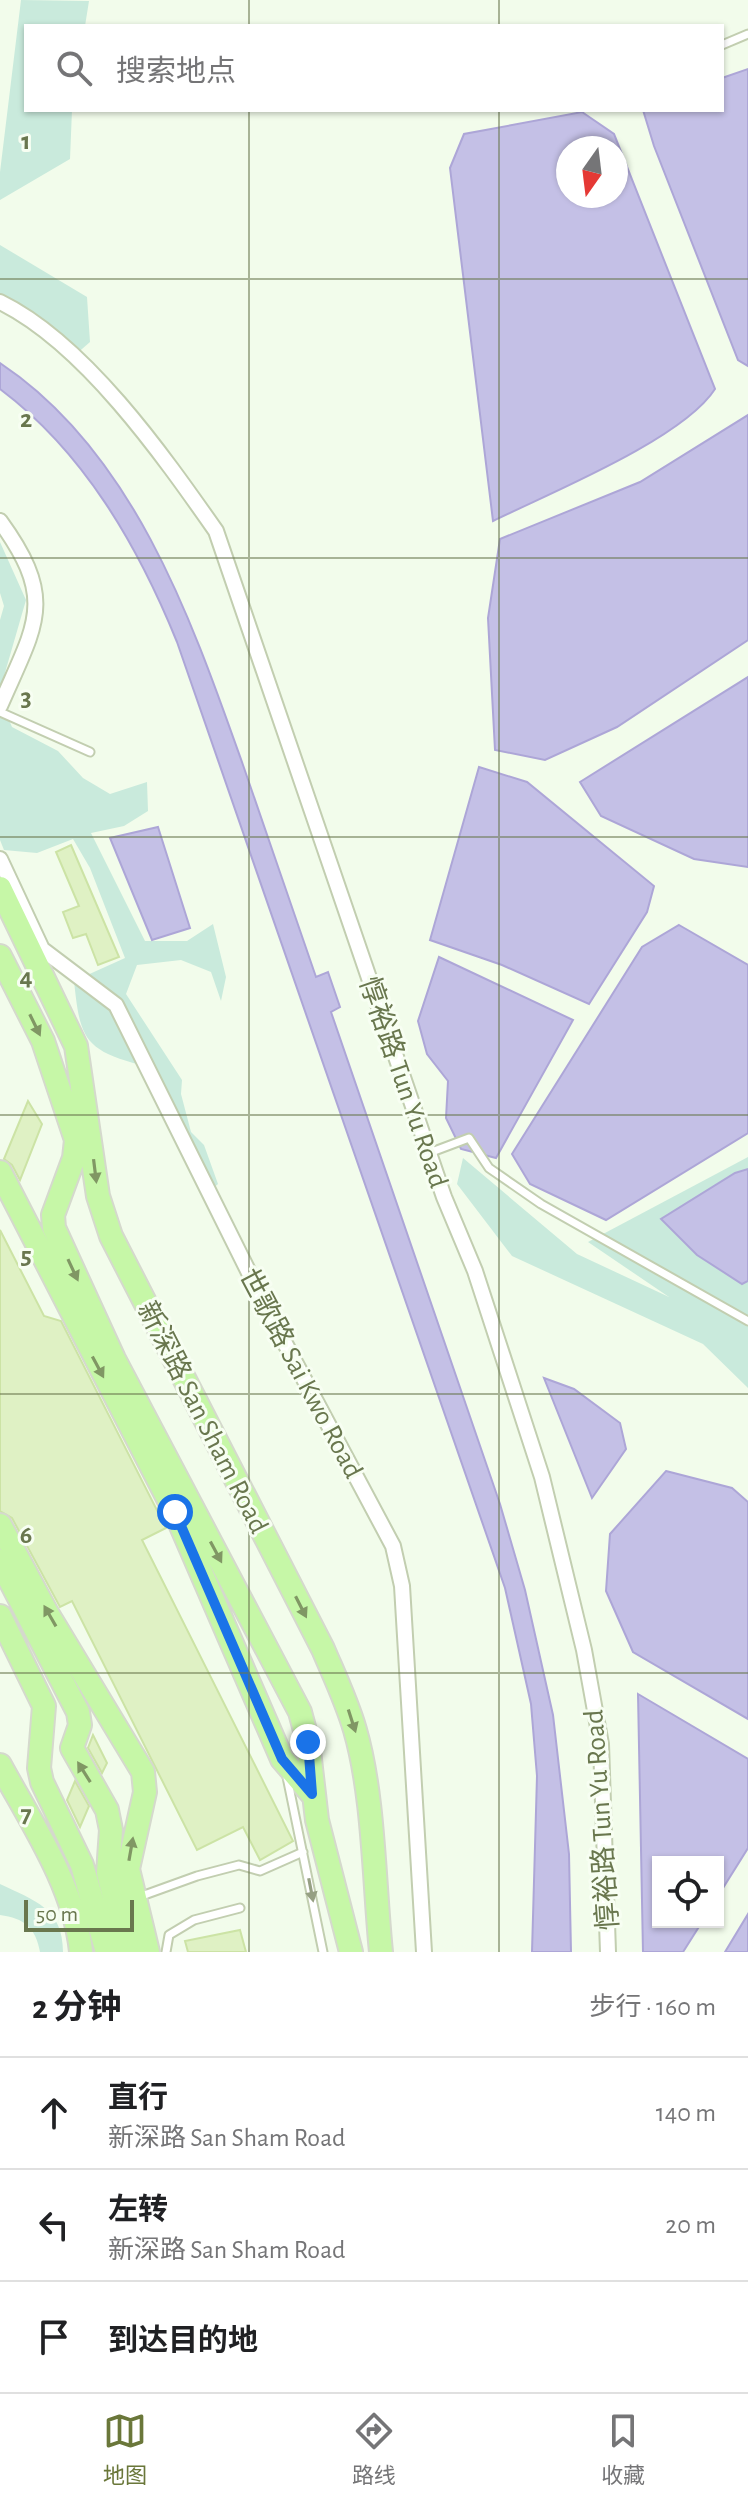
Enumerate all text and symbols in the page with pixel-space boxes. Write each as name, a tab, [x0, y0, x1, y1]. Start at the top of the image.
search box	[24, 24, 724, 112]
icon: search	[52, 46, 96, 90]
text: 搜索地点	[116, 57, 236, 87]
text: 1	[21, 128, 31, 154]
north arrow	[556, 136, 628, 208]
text: 2	[20, 406, 32, 432]
text: 3	[20, 685, 32, 711]
text: 4	[19, 964, 33, 990]
street label: 惇裕路 Tun Yu Road	[354, 973, 454, 1192]
one-way arrow	[28, 1014, 42, 1037]
one-way arrow	[89, 1159, 102, 1184]
text: 5	[20, 1243, 32, 1269]
one-way arrow	[66, 1258, 80, 1282]
street label: 世歌路 Sai Kwo Road	[233, 1264, 369, 1483]
street label: 新深路 San Sham Road	[132, 1297, 275, 1538]
one-way arrow	[91, 1356, 105, 1378]
route start	[157, 1494, 193, 1530]
text: 6	[20, 1522, 32, 1548]
one-way arrow	[209, 1540, 222, 1563]
one-way arrow	[295, 1596, 308, 1619]
one-way arrow	[43, 1605, 57, 1627]
one-way arrow	[346, 1709, 358, 1733]
street label: 惇裕路 Tun Yu Road	[578, 1709, 624, 1931]
route end	[290, 1724, 326, 1760]
one-way arrow	[77, 1761, 91, 1783]
text: 7	[20, 1801, 32, 1827]
one-way arrow	[126, 1836, 138, 1861]
map controls	[652, 1856, 724, 1928]
button: locate	[652, 1856, 724, 1928]
one-way arrow	[305, 1877, 317, 1902]
scale bar	[24, 1896, 134, 1932]
text: 50 m	[36, 1903, 78, 1925]
text: 2 分钟	[32, 1991, 121, 2025]
text: 步行 · 160 m	[589, 1994, 716, 2020]
text: 直行	[108, 2083, 168, 2113]
icon: ahead	[32, 2091, 76, 2135]
text: 140 m	[656, 2100, 716, 2126]
text: 新深路 San Sham Road	[108, 2125, 346, 2151]
text: 左转	[108, 2195, 168, 2225]
icon: left	[32, 2203, 76, 2247]
text: 20 m	[665, 2212, 716, 2238]
text: 新深路 San Sham Road	[108, 2237, 346, 2263]
icon: arrive	[32, 2315, 76, 2359]
text: 到达目的地	[108, 2326, 258, 2356]
tab: 地图	[103, 2409, 147, 2489]
tab: 路线	[352, 2409, 396, 2489]
tab: 收藏	[601, 2409, 645, 2489]

